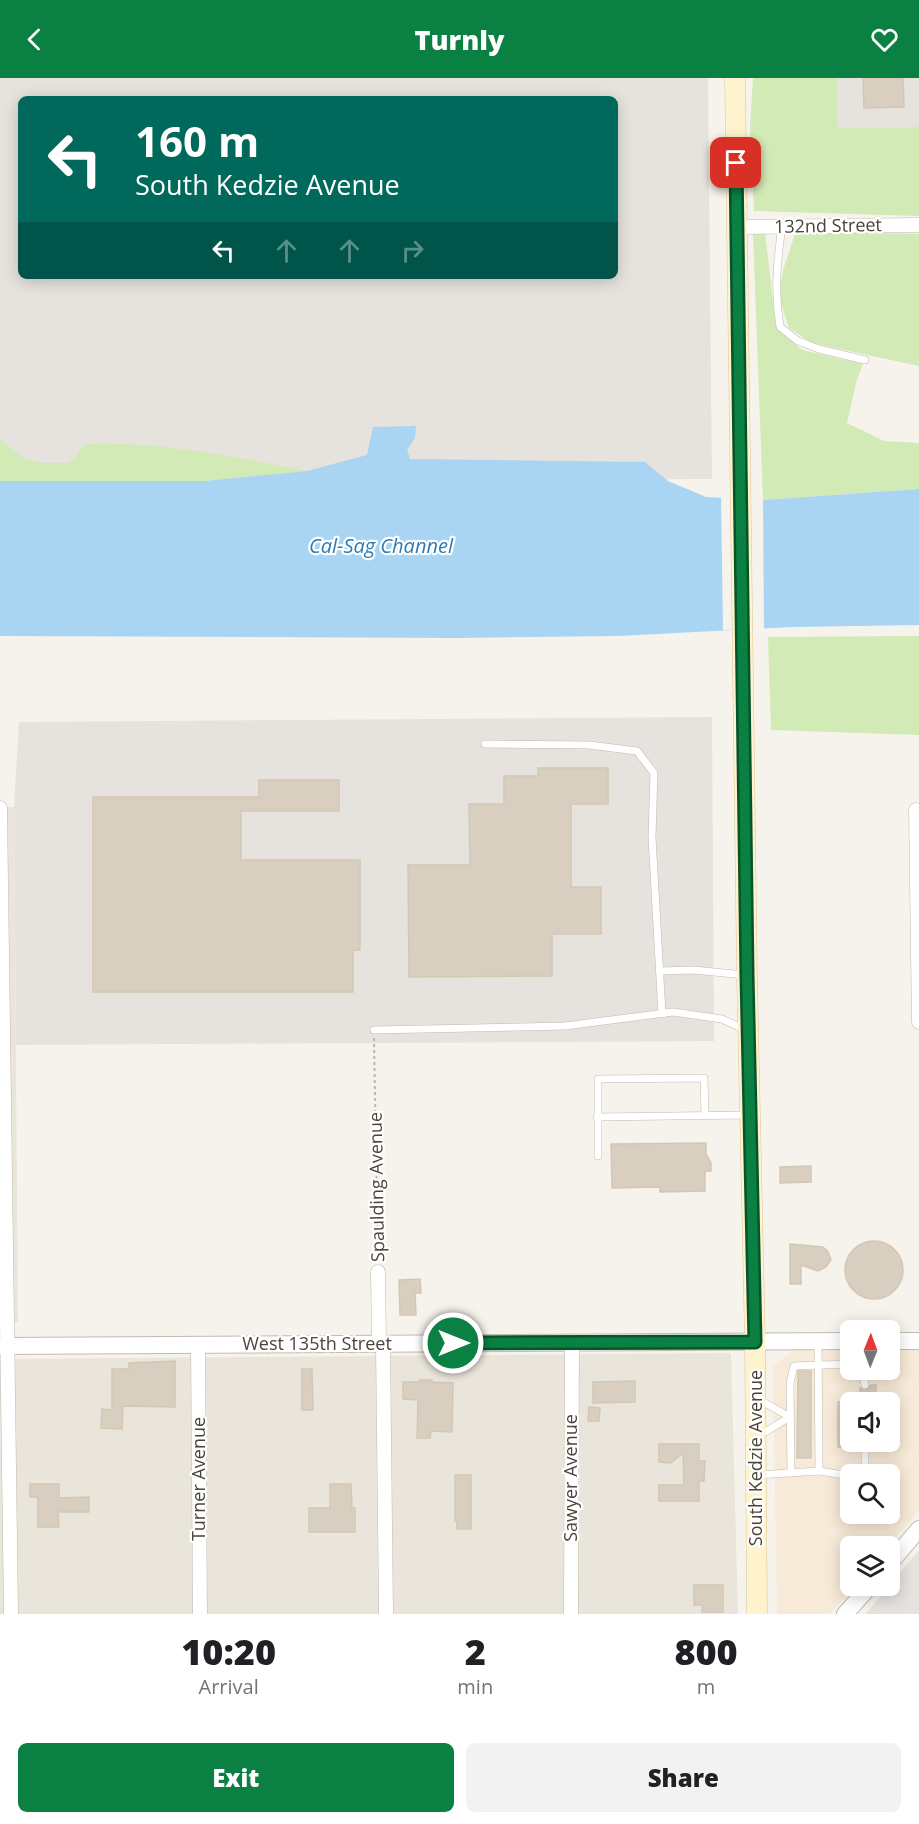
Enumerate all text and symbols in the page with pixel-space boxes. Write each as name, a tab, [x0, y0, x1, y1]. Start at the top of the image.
text: Turnly	[415, 21, 505, 58]
icon: back	[18, 23, 51, 56]
icon: heart	[868, 23, 901, 56]
text: 160 m	[135, 112, 259, 169]
icon: left	[36, 120, 114, 198]
pin	[710, 137, 761, 188]
icon: arrive	[719, 146, 752, 179]
text: South Kedzie Avenue	[135, 166, 400, 203]
street label: 132nd Street	[774, 212, 882, 238]
icon: left	[207, 234, 240, 267]
icon: ahead	[270, 234, 303, 267]
icon: ahead	[333, 234, 366, 267]
icon: right	[396, 234, 429, 267]
water label: Cal-Sag Channel	[309, 532, 454, 559]
street label: Spaulding Avenue	[363, 1112, 389, 1262]
position arrow	[421, 1311, 485, 1375]
north arrow	[840, 1320, 900, 1380]
map controls	[840, 1320, 900, 1596]
street label: West 135th Street	[242, 1331, 392, 1355]
street label: South Kedzie Avenue	[743, 1370, 767, 1546]
button: sound	[840, 1392, 900, 1452]
street label: Sawyer Avenue	[558, 1414, 582, 1542]
street label: Turner Avenue	[186, 1417, 210, 1541]
button: search	[840, 1464, 900, 1524]
button: layers	[840, 1536, 900, 1596]
text: 10:20	[181, 1627, 276, 1676]
text: 2	[465, 1627, 486, 1676]
text: 800	[674, 1627, 738, 1676]
text: Arrival	[199, 1673, 259, 1700]
text: min	[457, 1673, 493, 1700]
text: m	[697, 1673, 715, 1700]
button: Exit	[18, 1743, 454, 1812]
button: Share	[466, 1743, 901, 1812]

